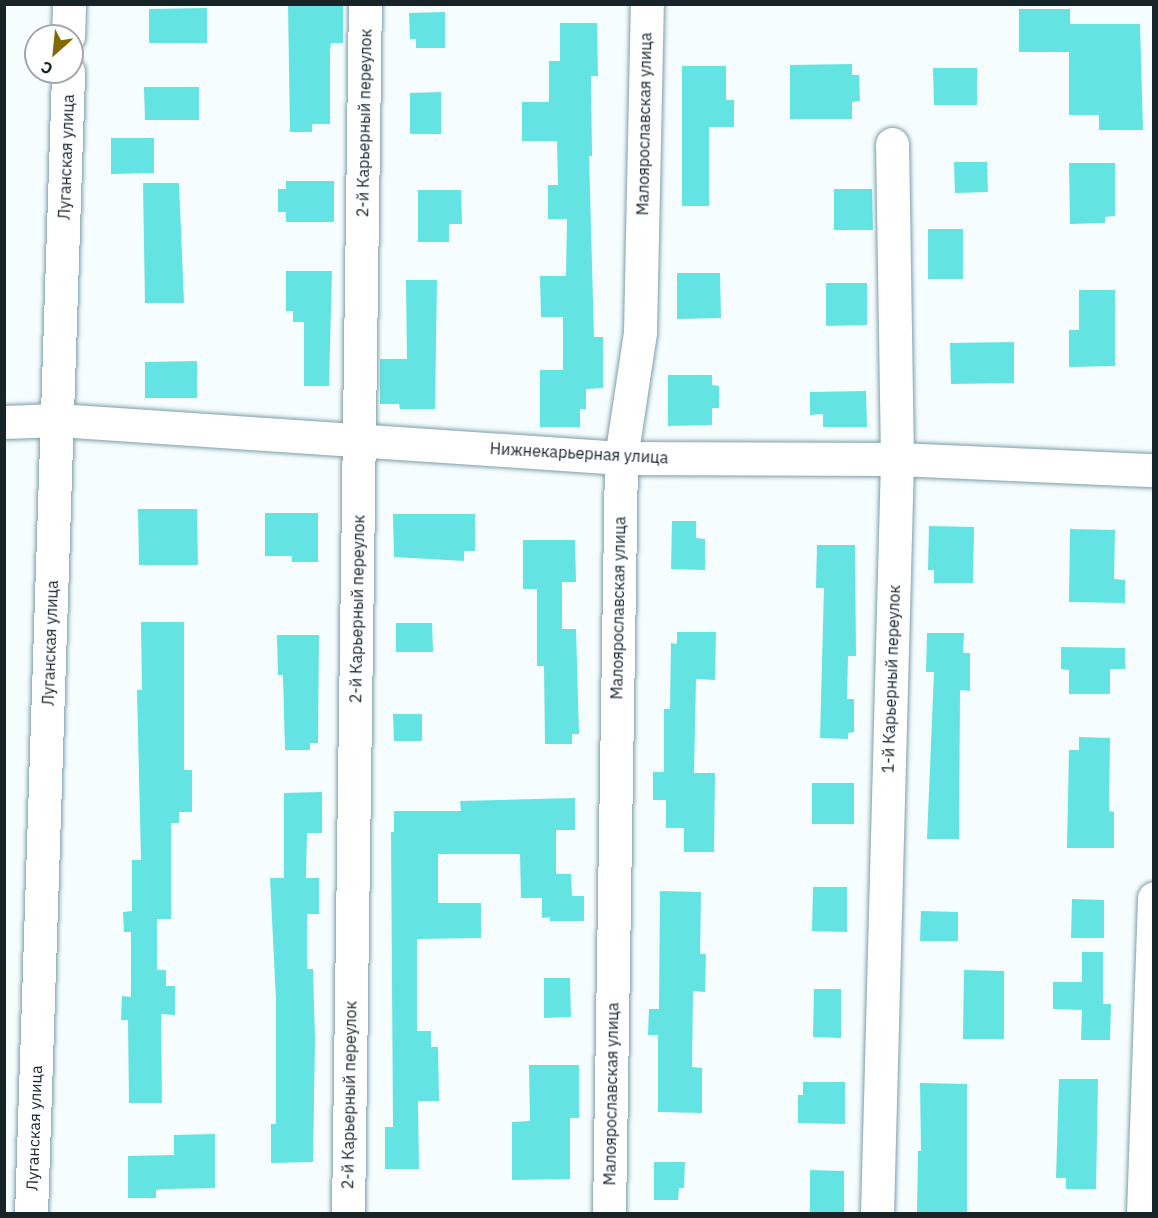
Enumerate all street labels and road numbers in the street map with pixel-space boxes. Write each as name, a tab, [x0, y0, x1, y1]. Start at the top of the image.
street label: 2-й Карьерный переулок	[353, 29, 375, 217]
street label: Малоярославская улица	[633, 32, 655, 216]
street label: Луганская улица	[54, 94, 78, 220]
street label: Нижнекарьерная улица	[489, 439, 669, 467]
street label: 2-й Карьерный переулок	[346, 515, 368, 703]
street label: Малоярославская улица	[607, 516, 629, 700]
street label: Луганская улица	[38, 580, 62, 706]
street label: 1-й Карьерный переулок	[878, 584, 904, 774]
street label: 2-й Карьерный переулок	[338, 1001, 360, 1189]
street label: Малоярославская улица	[600, 1002, 622, 1186]
street label: Луганская улица	[22, 1065, 46, 1191]

